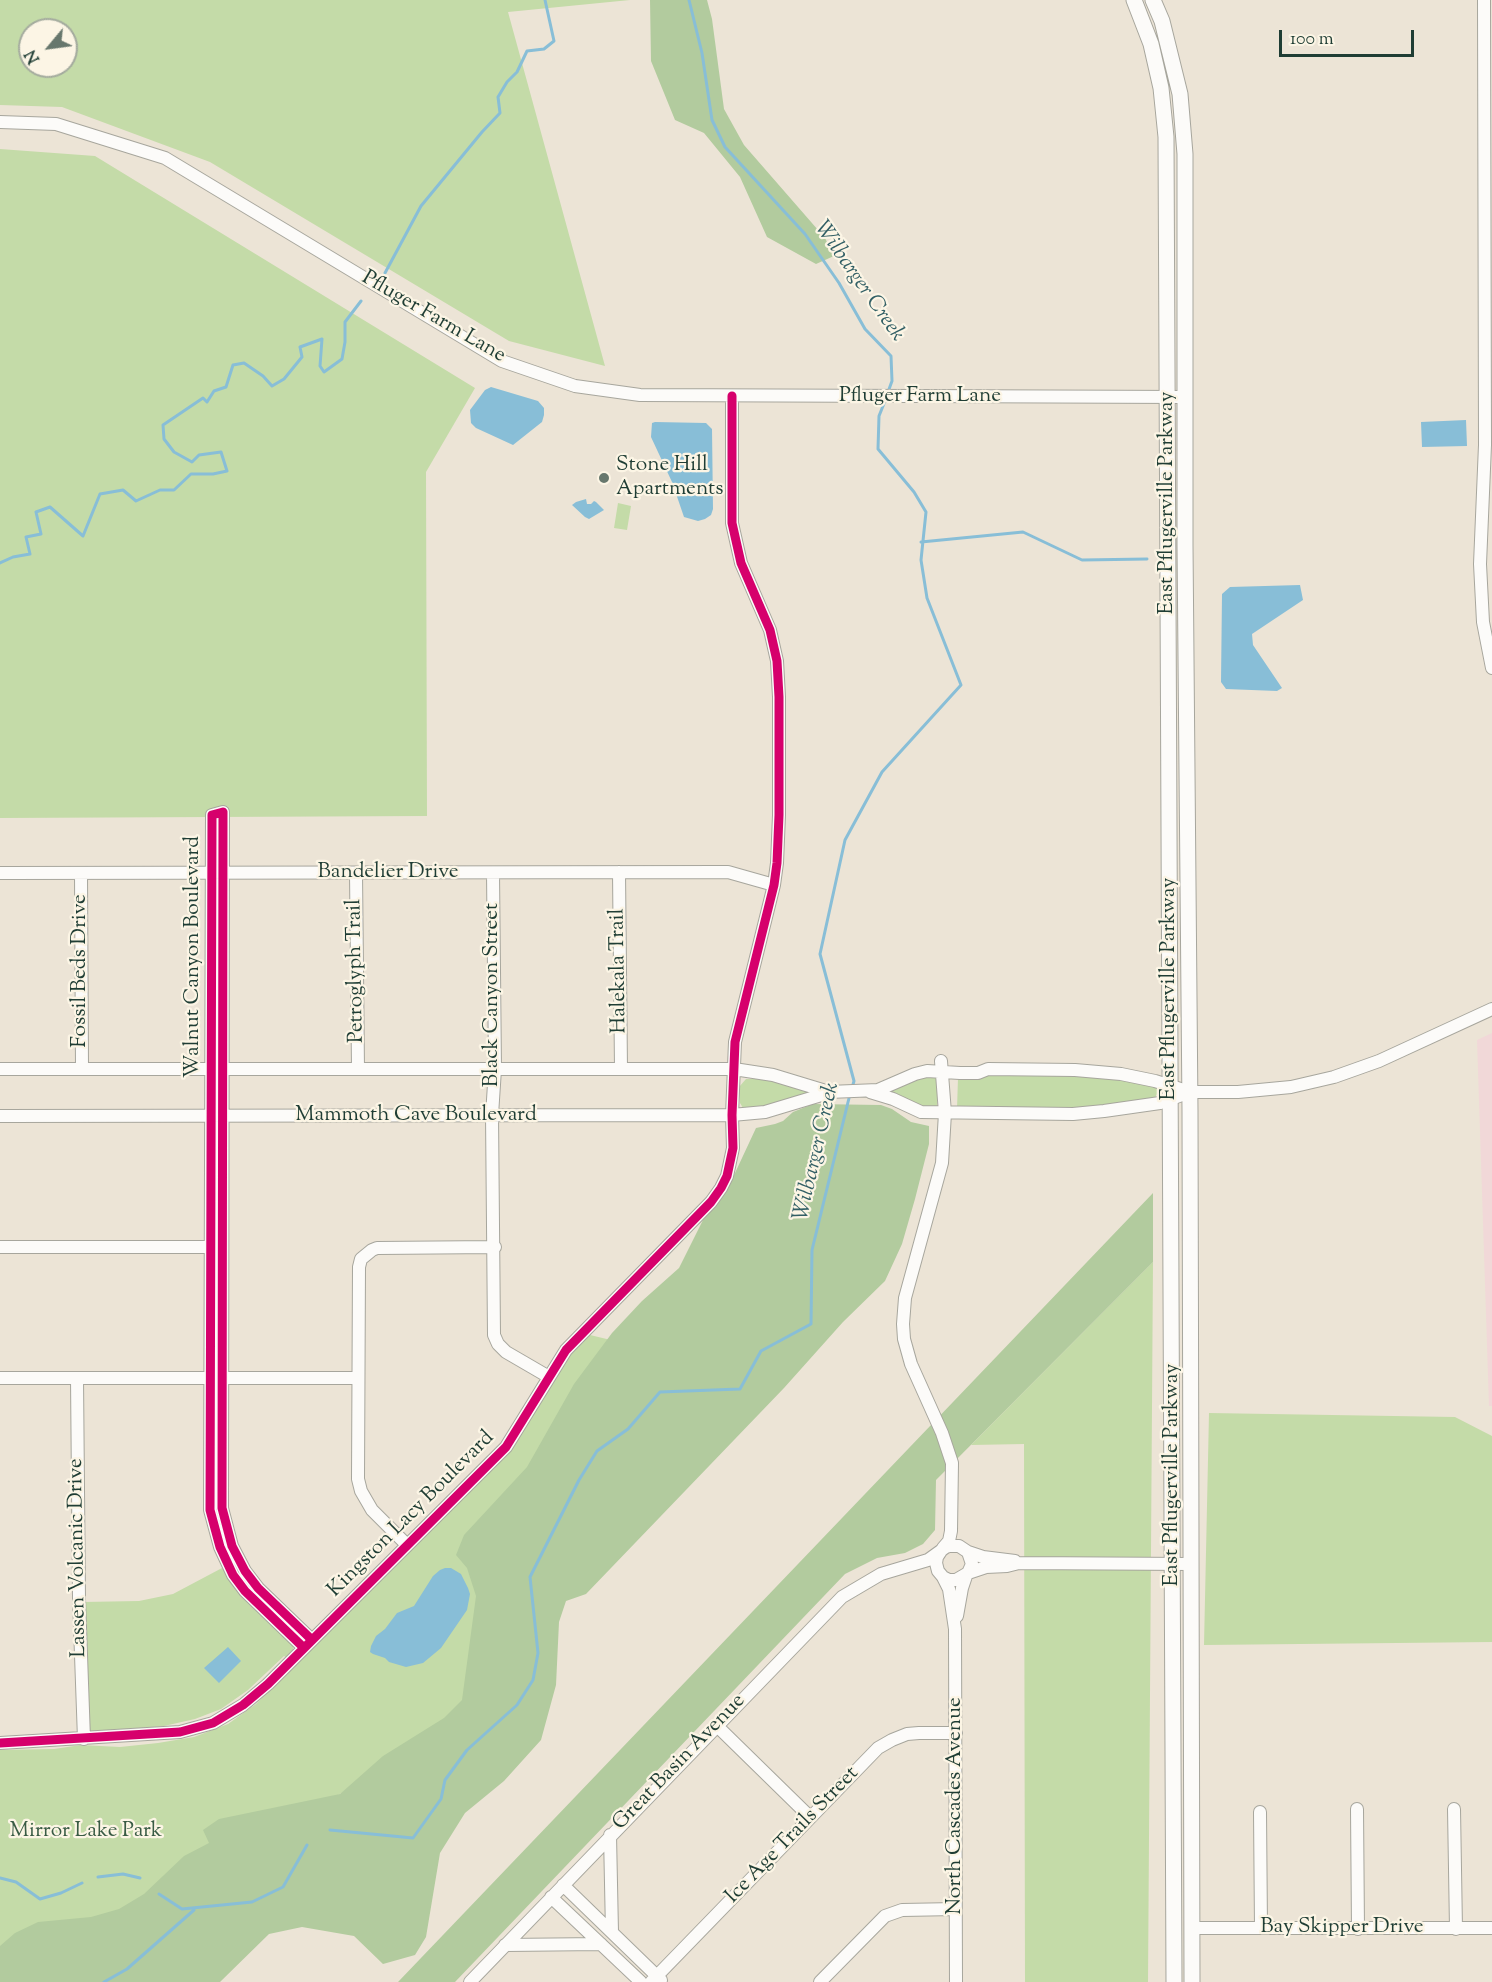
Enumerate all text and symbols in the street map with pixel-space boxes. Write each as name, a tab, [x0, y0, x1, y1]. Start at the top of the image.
north arrow	[18, 18, 78, 78]
scale bar	[1282, 18, 1417, 56]
text: 100 m	[1290, 27, 1334, 53]
text: N	[20, 45, 47, 67]
water label: Wilbarger Creek	[807, 217, 909, 347]
street label: Pfluger Farm Lane	[357, 267, 509, 369]
street label: Pfluger Farm Lane	[839, 384, 1001, 410]
street label: East Pflugerville Parkway	[1155, 391, 1181, 615]
place label: Stone Hill Apartments	[616, 453, 724, 503]
marker: Stone Hill Apartments	[597, 471, 611, 485]
street label: Walnut Canyon Boulevard	[181, 836, 207, 1078]
street label: Bandelier Drive	[318, 860, 458, 886]
street label: East Pflugerville Parkway	[1157, 877, 1183, 1101]
street label: Fossil Beds Drive	[68, 894, 94, 1048]
street label: Petroglyph Trail	[343, 899, 371, 1043]
street label: Black Canyon Street	[480, 903, 506, 1087]
street label: Halekala Trail	[606, 908, 634, 1034]
water label: Wilbarger Creek	[789, 1080, 847, 1224]
street label: Mammoth Cave Boulevard	[295, 1103, 537, 1129]
street label: East Pflugerville Parkway	[1160, 1363, 1186, 1587]
street label: Kingston Lacy Boulevard	[323, 1426, 501, 1604]
street label: Lassen Volcanic Drive	[65, 1458, 93, 1658]
street label: Great Basin Avenue	[608, 1689, 752, 1837]
street label: North Cascades Avenue	[943, 1697, 969, 1915]
street label: Ice Age Trails Street	[721, 1762, 865, 1910]
park label: Mirror Lake Park	[10, 1819, 162, 1845]
street label: Bay Skipper Drive	[1260, 1915, 1424, 1941]

